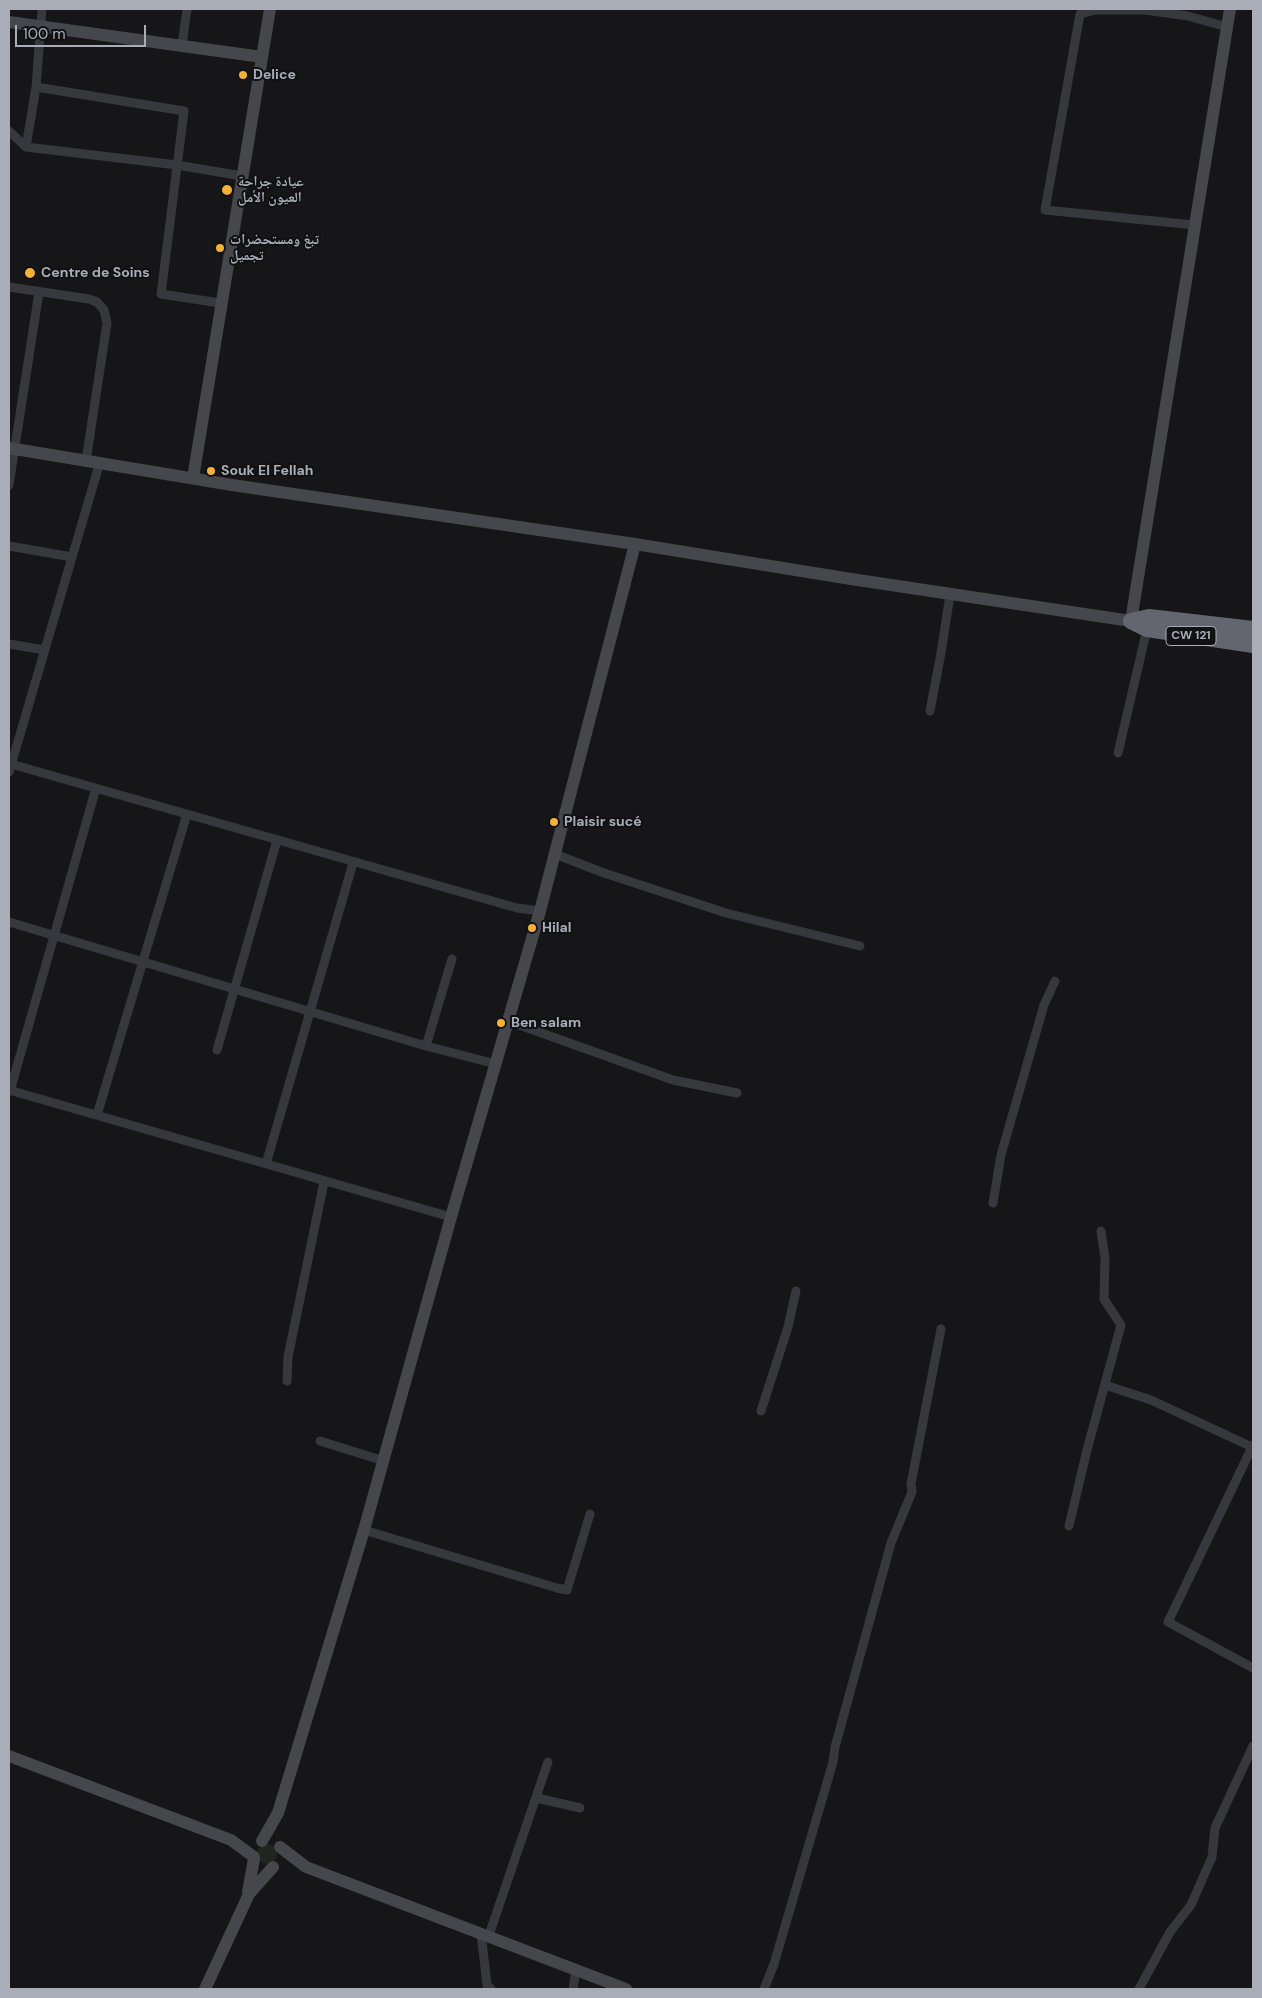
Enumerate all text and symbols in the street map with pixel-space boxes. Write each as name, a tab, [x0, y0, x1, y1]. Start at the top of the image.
scale bar	[18, 15, 149, 47]
text: 100 m	[23, 24, 66, 44]
place label: Delice	[253, 67, 296, 83]
marker: Delice	[237, 69, 249, 81]
place label: عيادة جراحة العيون الأمل	[238, 174, 304, 206]
marker: عيادة جراحة العيون الأمل	[220, 183, 234, 197]
place label: تبغ ومستحضرات تجميل	[230, 232, 319, 264]
marker: تبغ ومستحضرات تجميل	[214, 242, 226, 254]
place label: Centre de Soins	[41, 265, 150, 281]
marker: Centre de Soins	[23, 266, 37, 280]
place label: Souk El Fellah	[221, 463, 313, 479]
marker: Souk El Fellah	[205, 465, 217, 477]
road number: CW 121	[1166, 626, 1216, 646]
place label: Plaisir sucé	[564, 814, 642, 830]
marker: Plaisir sucé	[548, 816, 560, 828]
place label: Hilal	[542, 920, 572, 936]
marker: Hilal	[526, 922, 538, 934]
place label: Ben salam	[511, 1015, 581, 1031]
marker: Ben salam	[495, 1017, 507, 1029]

